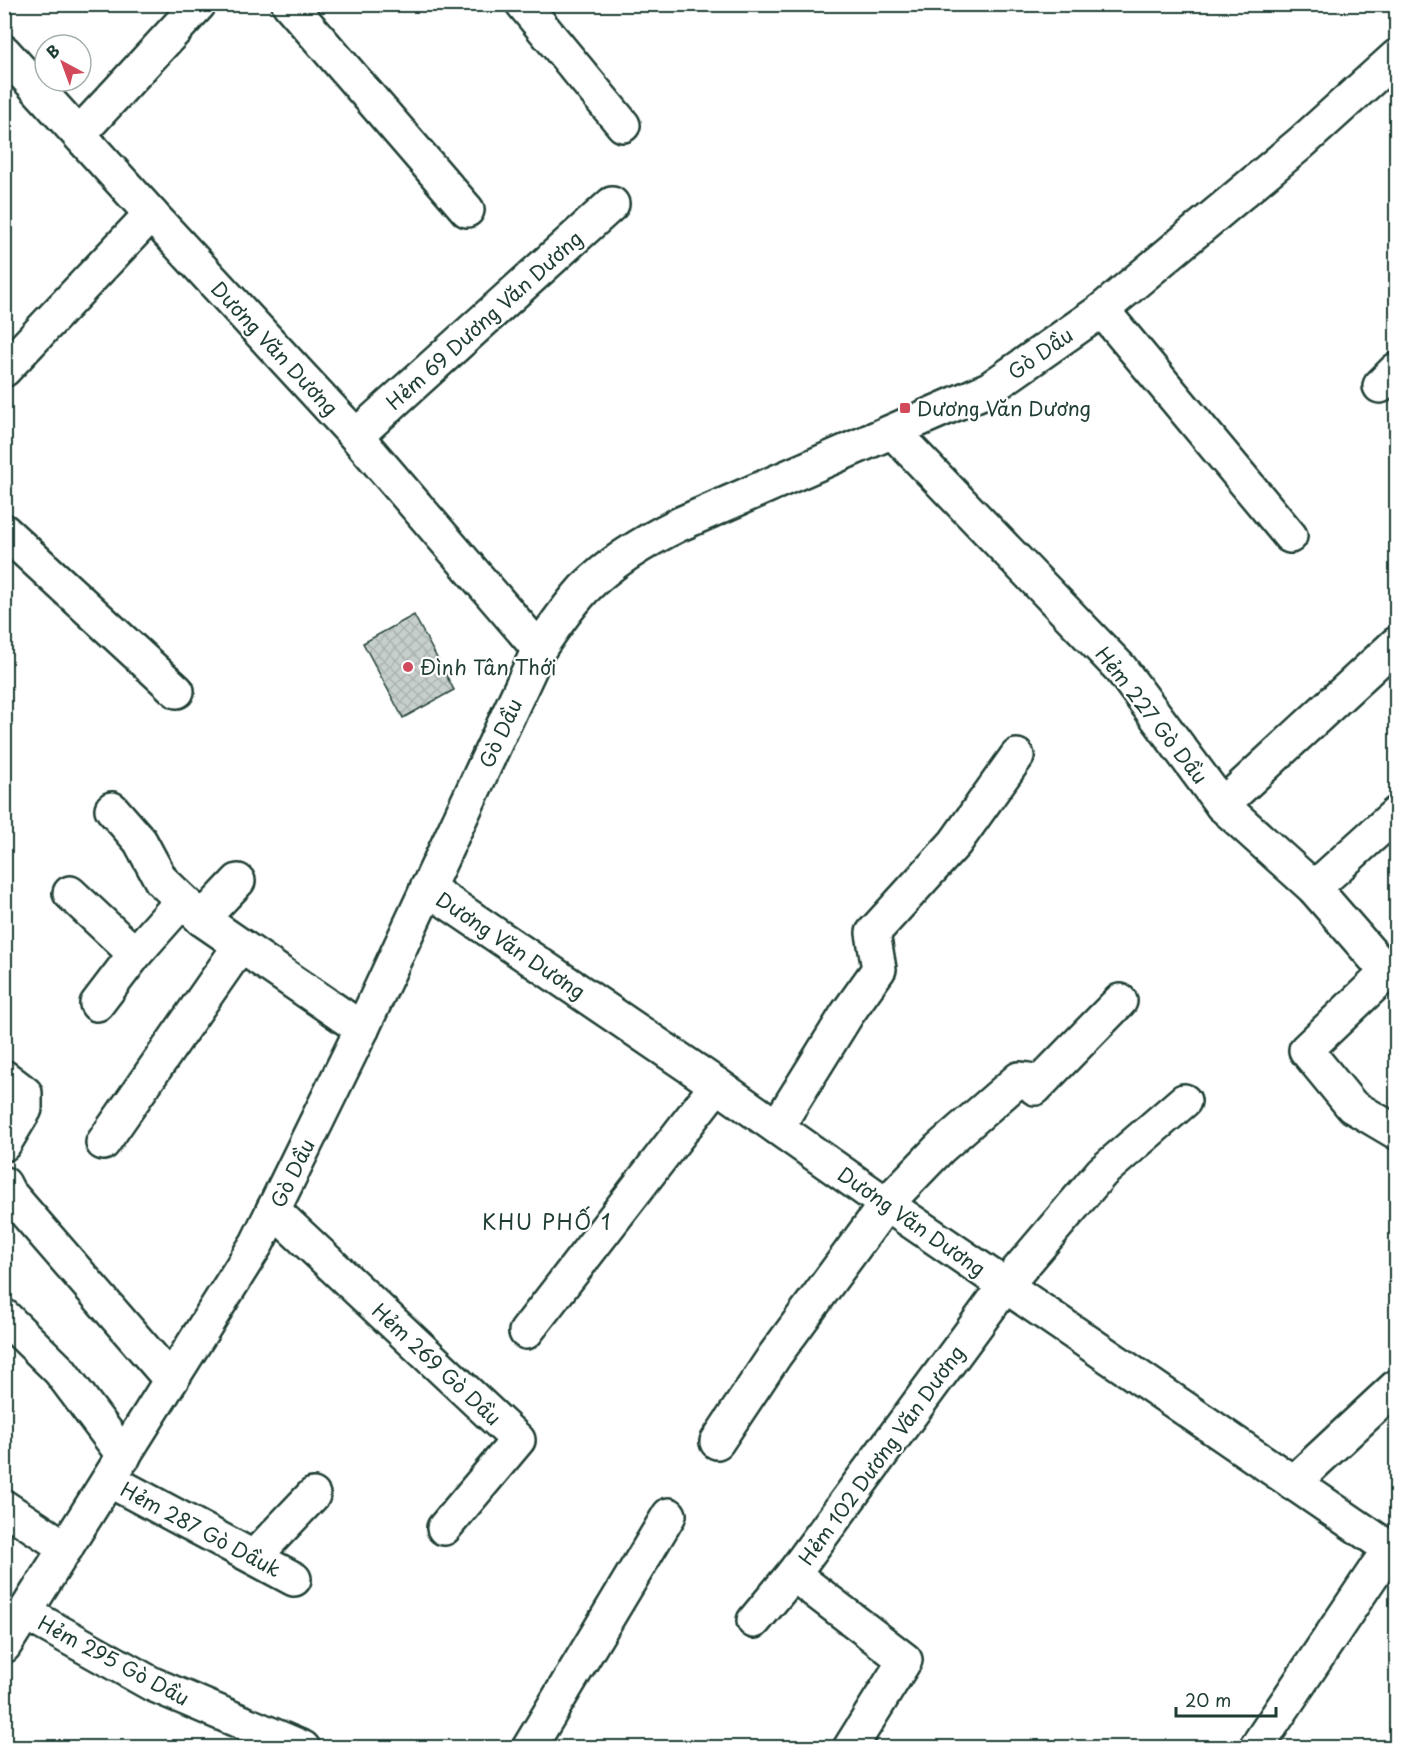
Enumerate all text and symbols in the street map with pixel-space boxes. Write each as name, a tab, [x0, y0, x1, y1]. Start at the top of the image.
north arrow	[33, 33, 93, 93]
text: B	[40, 38, 65, 64]
street label: Hẻm 69 Dương Văn Dương	[379, 224, 589, 416]
street label: Dương Văn Dương	[205, 274, 345, 422]
street label: Gò Dầu	[1001, 320, 1079, 386]
place label: Dương Văn Dương	[917, 393, 1091, 423]
marker: Dương Văn Dương	[898, 401, 912, 415]
street label: Hẻm 227 Gò Dầu	[1089, 640, 1215, 790]
place label: Đình Tân Thới	[420, 652, 557, 682]
marker: Đình Tân Thới	[401, 660, 415, 674]
street label: Gò Dầu	[471, 693, 529, 773]
street label: Dương Văn Dương	[430, 884, 592, 1006]
street label: Gò Dầu	[262, 1133, 322, 1213]
street label: Dương Văn Dương	[832, 1159, 992, 1283]
district label: KHU PHỐ 1	[482, 1205, 612, 1237]
street label: Hẻm 269 Gò Dầu	[366, 1296, 508, 1432]
street label: Hẻm 102 Dương Văn Dương	[791, 1339, 971, 1571]
street label: Hẻm 287 Gò Dầuk	[115, 1474, 287, 1584]
street label: Hẻm 295 Gò Dầu	[33, 1607, 195, 1713]
scale bar	[1176, 1680, 1276, 1718]
text: 20 m	[1185, 1686, 1231, 1713]

